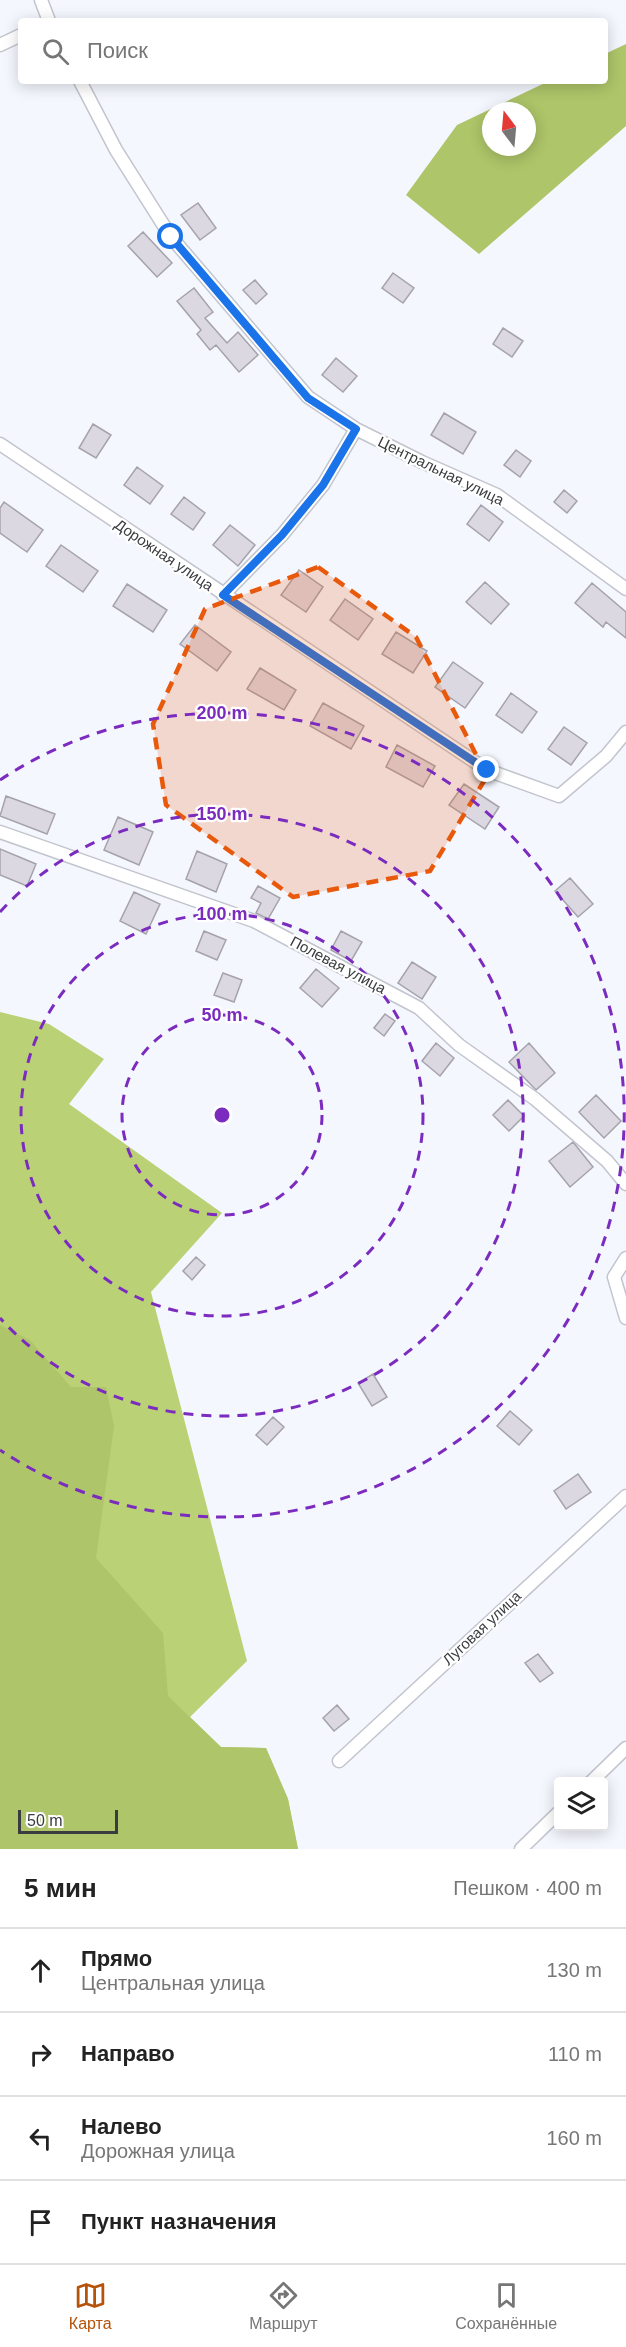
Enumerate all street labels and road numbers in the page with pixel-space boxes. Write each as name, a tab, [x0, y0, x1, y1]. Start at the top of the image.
street label: Центральная улица	[375, 433, 508, 509]
street label: Дорожная улица	[112, 515, 217, 594]
street label: Полевая улица	[288, 932, 389, 997]
street label: Луговая улица	[439, 1587, 525, 1668]

